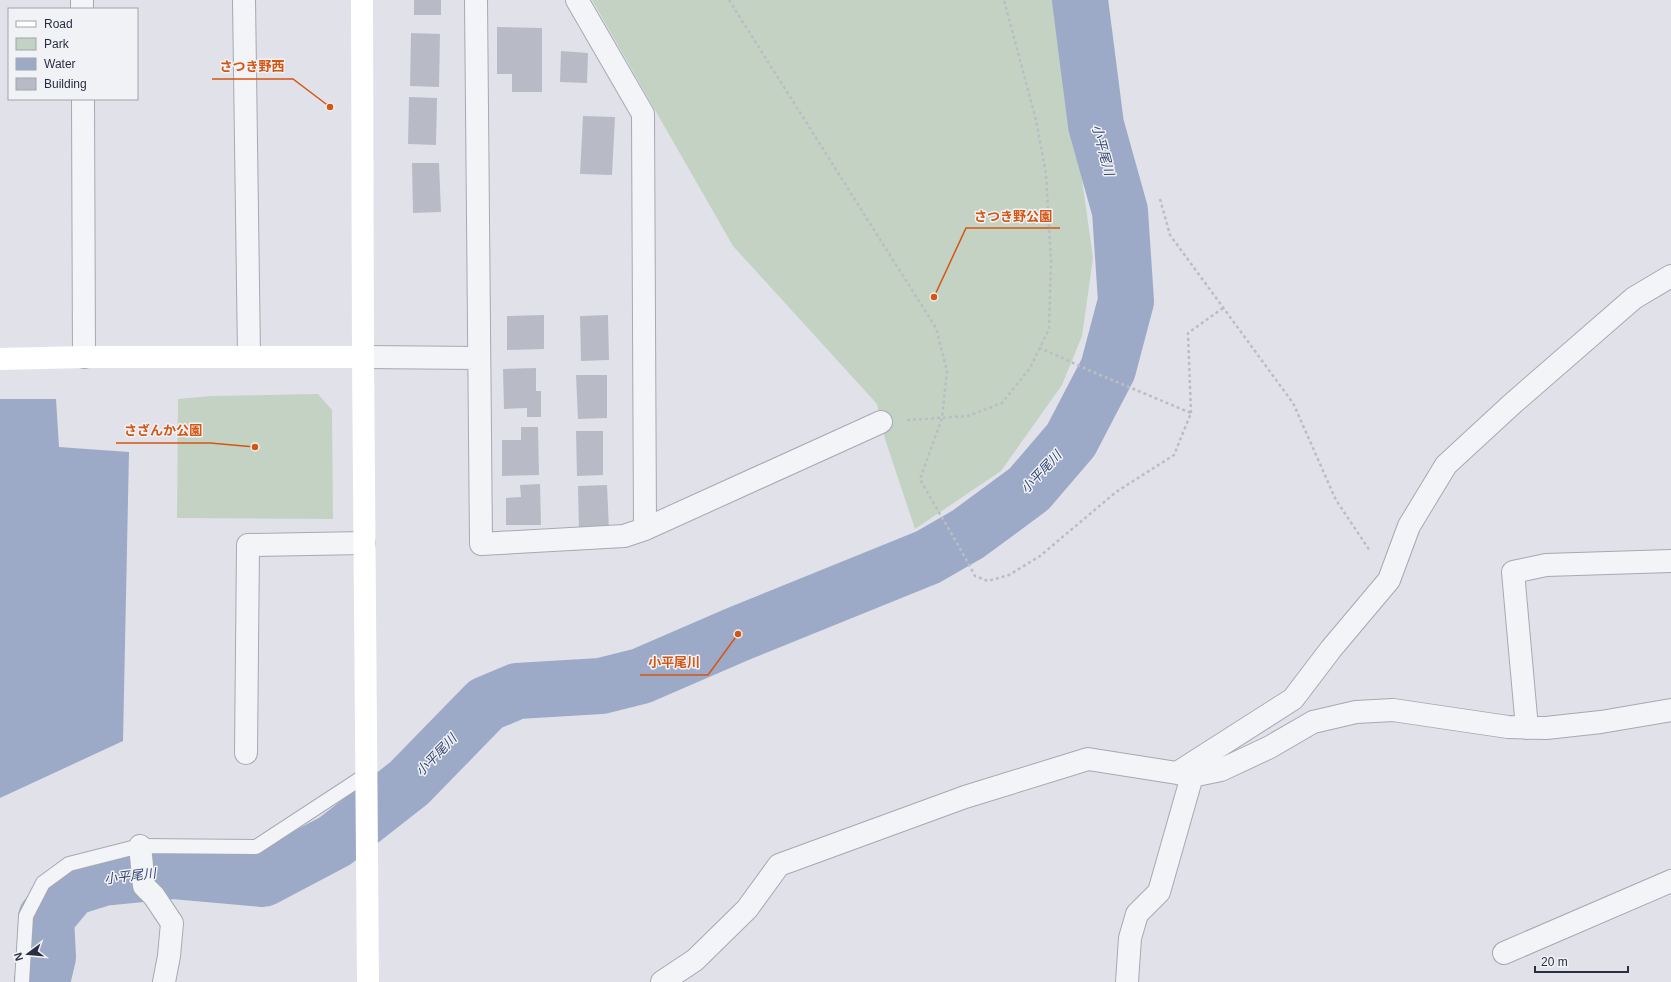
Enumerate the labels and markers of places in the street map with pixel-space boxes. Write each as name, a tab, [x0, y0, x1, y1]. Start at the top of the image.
callout: さつき野西	[212, 54, 293, 79]
callout: さつき野公園	[966, 203, 1060, 228]
callout: さざんか公園	[116, 418, 210, 443]
callout: 小平尾川	[640, 650, 708, 675]

